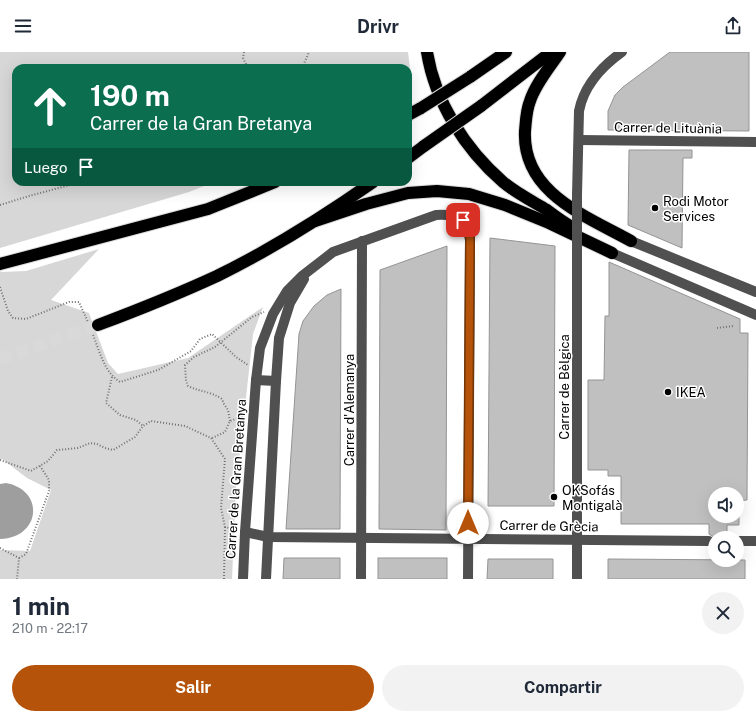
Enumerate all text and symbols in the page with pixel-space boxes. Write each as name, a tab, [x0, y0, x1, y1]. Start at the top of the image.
icon: menu	[12, 15, 34, 37]
icon: share	[722, 15, 744, 37]
text: Drivr	[357, 16, 399, 37]
text: 190 m	[90, 79, 170, 112]
icon: ahead	[24, 80, 76, 132]
text: Carrer de la Gran Bretanya	[90, 113, 312, 134]
street label: Carrer de Lituània	[614, 120, 722, 136]
icon: arrive	[75, 156, 97, 178]
text: Luego	[24, 159, 67, 176]
place label: Rodi Motor Services	[663, 194, 729, 224]
pin	[446, 203, 480, 237]
marker: Rodi Motor Services	[650, 203, 660, 213]
icon: arrive	[452, 209, 474, 231]
street label: Carrer de Bèlgica	[557, 334, 572, 440]
street label: Carrer d'Alemanya	[342, 354, 357, 466]
place label: IKEA	[676, 385, 706, 400]
marker: IKEA	[663, 387, 673, 397]
street label: Carrer de la Gran Bretanya	[223, 398, 249, 560]
place label: OKSofás Montigalà	[562, 483, 622, 513]
map controls	[708, 487, 744, 567]
button: sound	[708, 487, 744, 523]
marker: OKSofás Montigalà	[549, 492, 559, 502]
position arrow	[447, 502, 489, 544]
street label: Carrer de Grècia	[499, 518, 599, 534]
button: search	[708, 531, 744, 567]
text: 1 min	[12, 592, 70, 620]
button: close	[702, 592, 744, 634]
text: 210 m · 22:17	[12, 621, 88, 636]
button: Salir	[12, 665, 374, 711]
button: Compartir	[382, 665, 744, 711]

